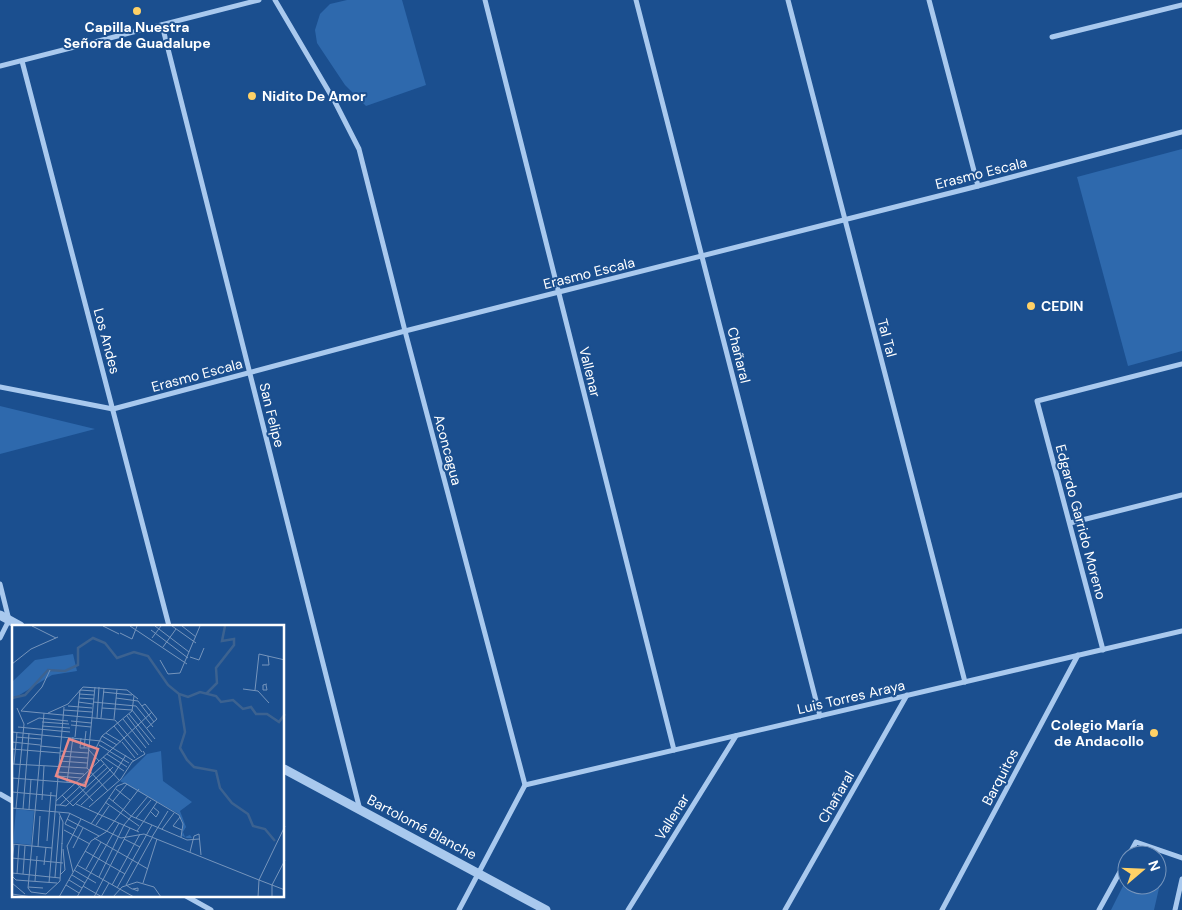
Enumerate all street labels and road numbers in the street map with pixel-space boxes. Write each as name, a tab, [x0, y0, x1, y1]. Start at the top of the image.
street label: Erasmo Escala	[933, 153, 1029, 193]
street label: Erasmo Escala	[541, 253, 637, 293]
street label: Los Andes	[90, 306, 124, 376]
street label: Tal Tal	[873, 317, 901, 359]
street label: Chañaral	[723, 325, 755, 385]
street label: Vallenar	[575, 345, 605, 399]
street label: Erasmo Escala	[149, 354, 245, 396]
street label: San Felipe	[255, 381, 289, 449]
street label: Aconcagua	[430, 413, 466, 487]
street label: Edgardo Garrido Moreno	[1052, 442, 1110, 602]
street label: Luis Torres Araya	[795, 676, 907, 718]
street label: Barquitos	[978, 746, 1022, 808]
street label: Chañaral	[814, 768, 858, 826]
street label: Bartolomé Blanche	[364, 791, 480, 864]
street label: Vallenar	[651, 791, 693, 843]

